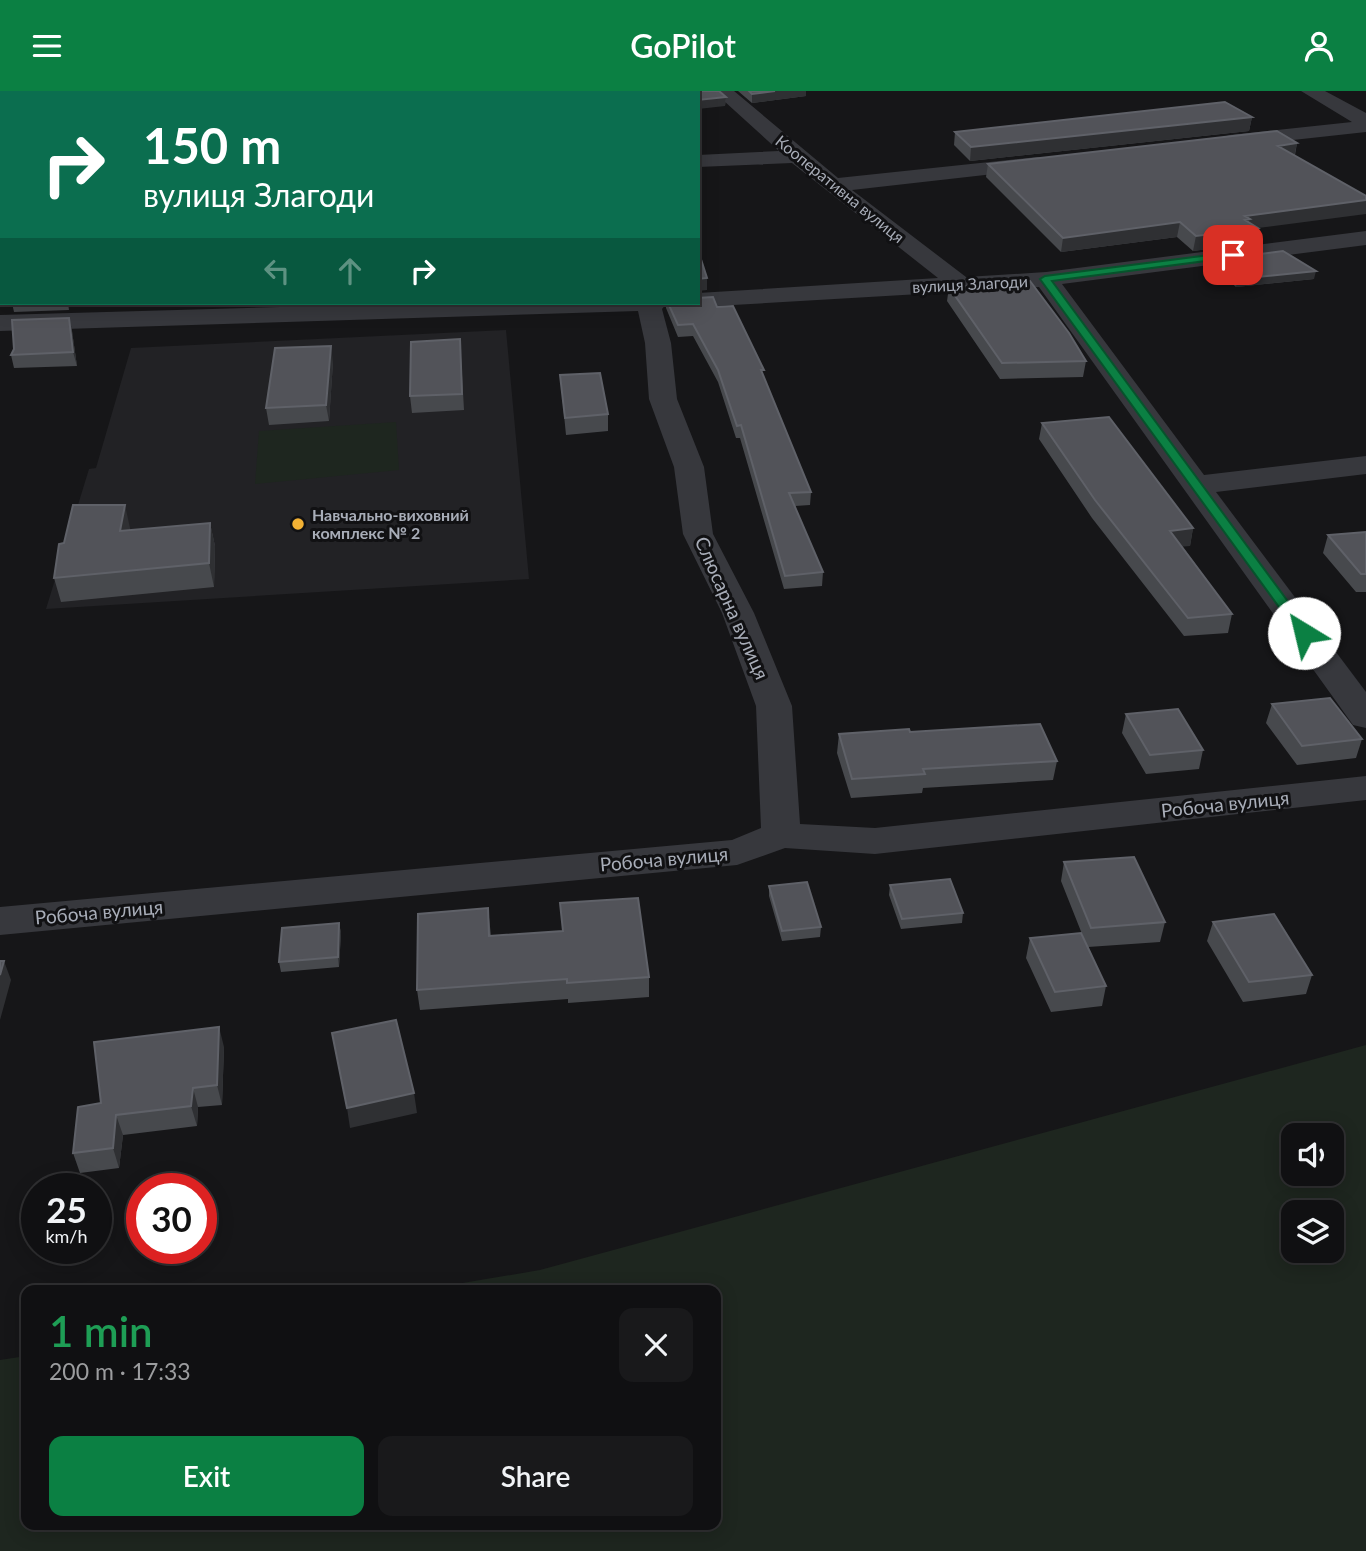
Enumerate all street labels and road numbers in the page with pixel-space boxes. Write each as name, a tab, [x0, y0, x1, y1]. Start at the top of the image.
street label: Кооперативна вулиця	[772, 131, 909, 246]
street label: вулиця Злагоди	[912, 271, 1028, 296]
street label: Слюсарна вулиця	[691, 533, 774, 683]
street label: Робоча вулиця	[1160, 785, 1290, 822]
street label: Робоча вулиця	[599, 841, 729, 876]
street label: Робоча вулиця	[34, 894, 164, 929]

